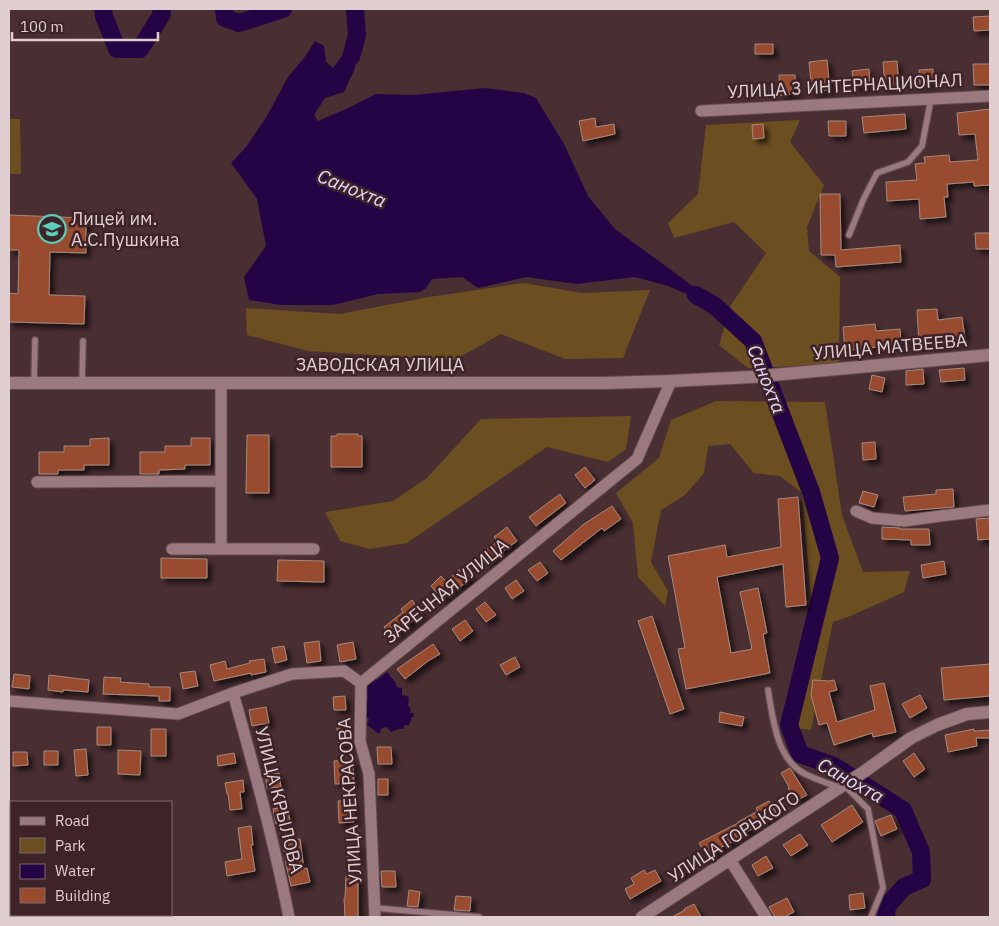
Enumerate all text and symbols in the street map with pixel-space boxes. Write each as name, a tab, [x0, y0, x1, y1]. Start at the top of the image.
scale bar	[12, 10, 159, 42]
text: 100 m	[20, 17, 64, 36]
street label: УЛИЦА 3 ИНТЕРНАЦИОНАЛ	[727, 68, 963, 103]
water label: Санохта	[314, 163, 390, 213]
place label: Лицей им. А.С.Пушкина	[71, 207, 180, 251]
school or university icon: Лицей им. А.С.Пушкина	[37, 214, 67, 244]
street label: УЛИЦА МАТВЕЕВА	[812, 328, 969, 365]
water label: Санохта	[742, 341, 792, 417]
street label: ЗАВОДСКАЯ УЛИЦА	[296, 353, 465, 376]
street label: ЗАРЕЧНАЯ УЛИЦА	[378, 533, 513, 648]
street label: УЛИЦА НЕКРАСОВА	[332, 716, 367, 885]
street label: УЛИЦА КРЫЛОВА	[250, 724, 309, 876]
water label: Санохта	[814, 752, 888, 808]
street label: УЛИЦА ГОРЬКОГО	[664, 785, 804, 888]
legend	[10, 801, 172, 916]
text: Road	[55, 811, 90, 830]
text: Park	[55, 836, 85, 855]
text: Water	[55, 861, 96, 880]
text: Building	[55, 886, 110, 905]

